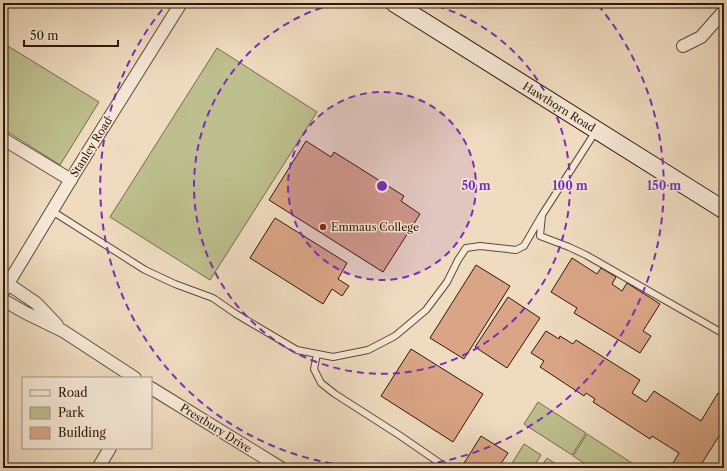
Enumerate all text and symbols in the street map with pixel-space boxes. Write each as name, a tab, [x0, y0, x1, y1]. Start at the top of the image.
scale bar	[24, 22, 118, 48]
text: 50 m	[30, 28, 59, 43]
street label: Hawthorn Road	[520, 79, 598, 135]
street label: Stanley Road	[67, 114, 115, 180]
text: 50 m	[461, 178, 491, 193]
text: 100 m	[552, 178, 588, 193]
text: 150 m	[647, 178, 681, 193]
centre of rings	[375, 179, 389, 193]
place label: Emmaus College	[331, 220, 419, 234]
marker: Emmaus College	[318, 222, 328, 232]
legend	[22, 377, 152, 449]
text: Road	[58, 385, 88, 400]
street label: Prestbury Drive	[178, 400, 254, 456]
text: Park	[58, 405, 85, 420]
text: Building	[58, 425, 106, 440]

